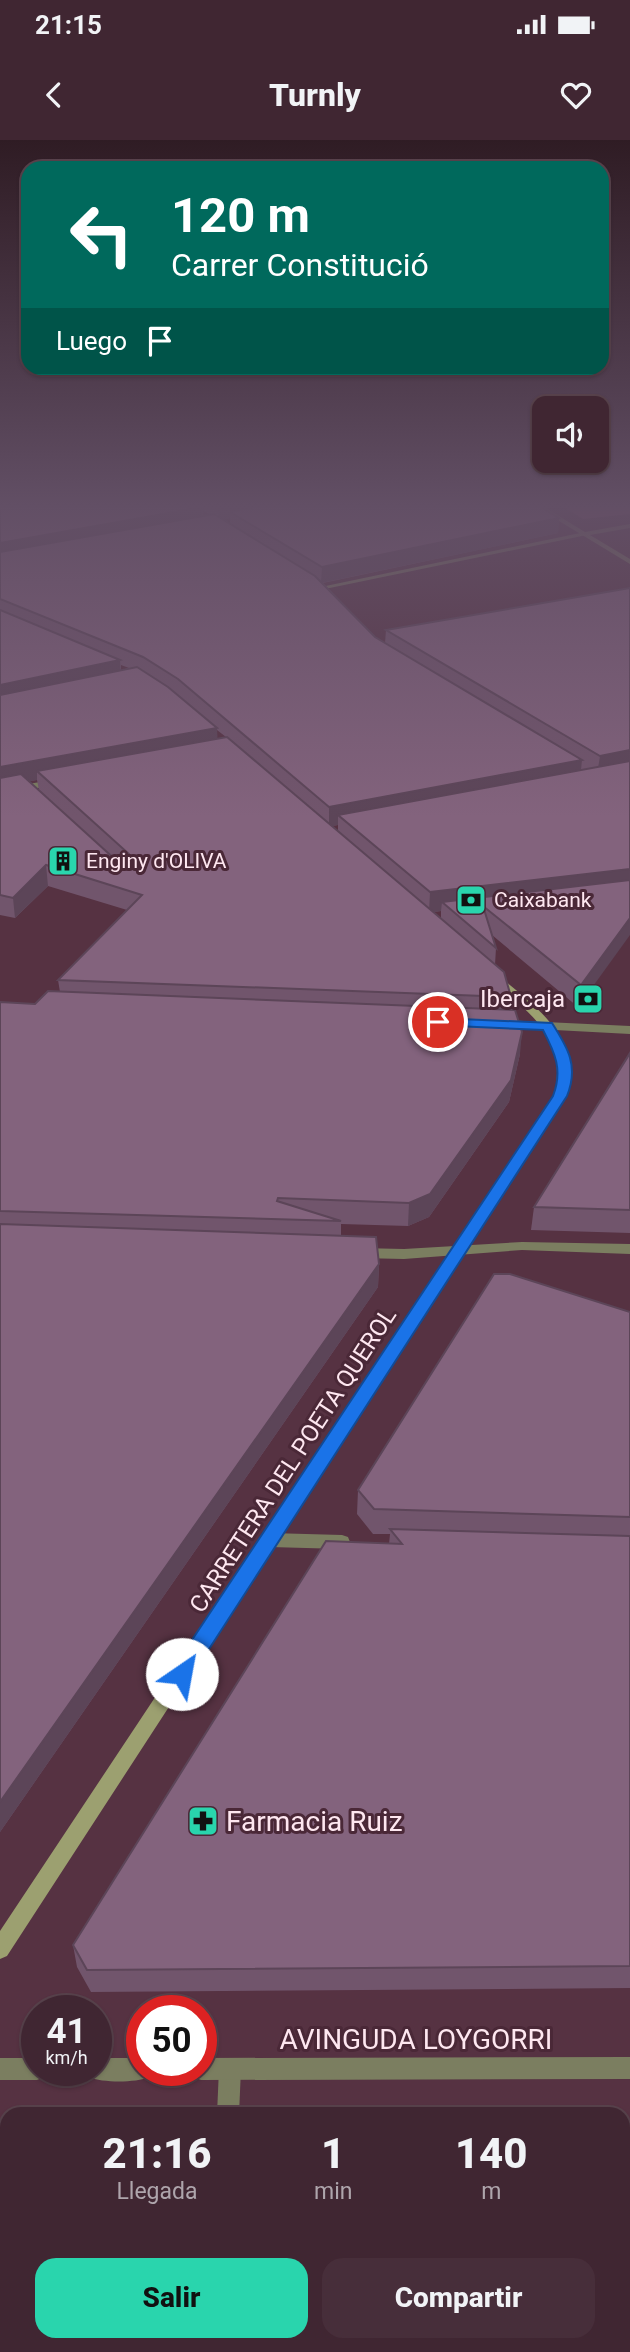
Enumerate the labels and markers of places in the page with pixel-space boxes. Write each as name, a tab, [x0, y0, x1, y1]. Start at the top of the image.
building icon: Enginy d'OLIVA	[46, 844, 80, 878]
place label: Enginy d'OLIVA	[86, 849, 227, 873]
bank icon: Caixabank	[454, 883, 488, 917]
place label: Caixabank	[494, 888, 592, 912]
bank icon: Ibercaja	[571, 982, 605, 1016]
place label: Ibercaja	[480, 985, 565, 1013]
pin	[408, 992, 468, 1052]
pharmacy icon: Farmacia Ruiz	[186, 1804, 220, 1838]
place label: Farmacia Ruiz	[226, 1805, 403, 1838]

